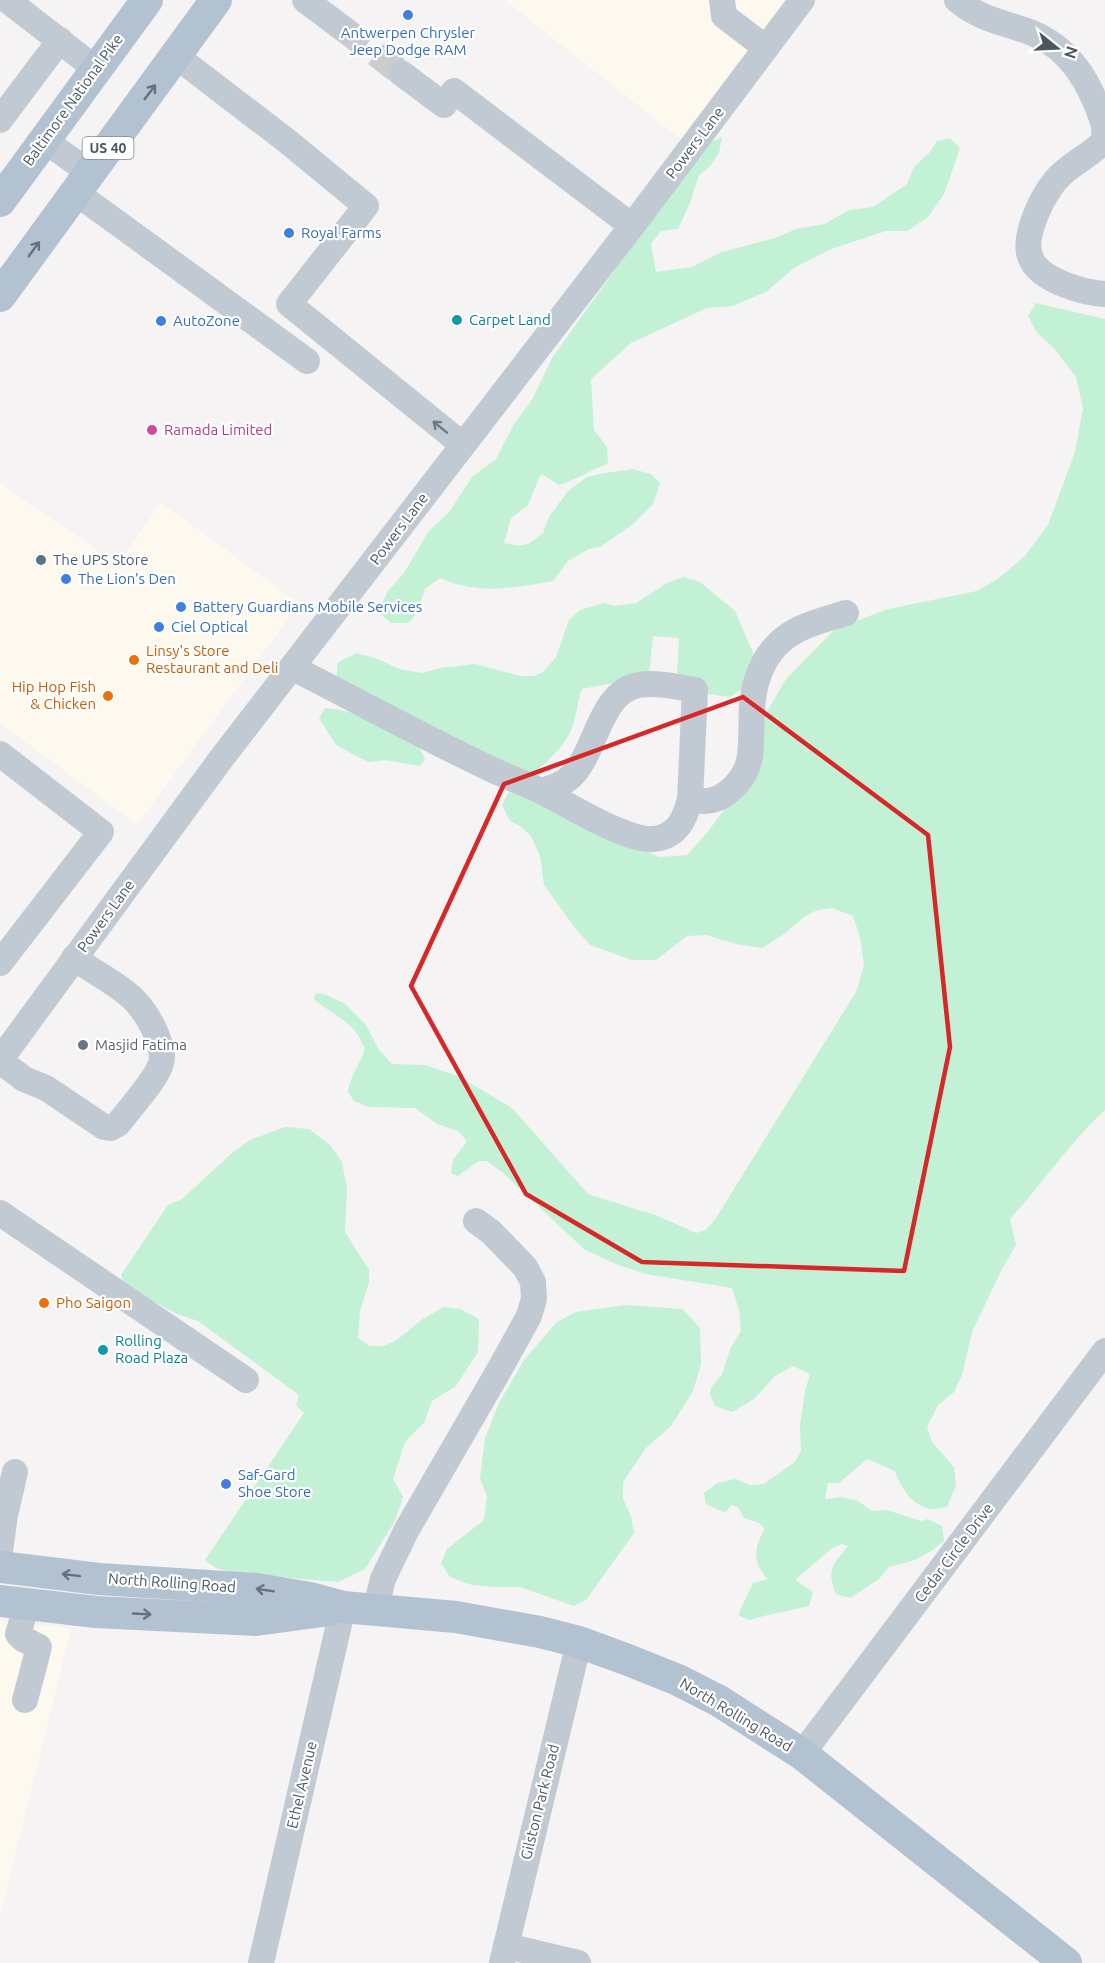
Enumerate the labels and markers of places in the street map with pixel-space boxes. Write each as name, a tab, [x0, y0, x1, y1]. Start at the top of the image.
marker: Antwerpen Chrysler Jeep Dodge RAM	[401, 8, 415, 22]
place label: Antwerpen Chrysler Jeep Dodge RAM	[341, 24, 475, 58]
place label: Royal Farms	[301, 224, 382, 241]
marker: Royal Farms	[282, 226, 296, 240]
place label: Carpet Land	[469, 311, 551, 328]
place label: AutoZone	[173, 312, 240, 329]
marker: Carpet Land	[450, 313, 464, 327]
marker: AutoZone	[154, 314, 168, 328]
place label: Ramada Limited	[164, 421, 272, 438]
marker: Ramada Limited	[145, 423, 159, 437]
place label: The UPS Store	[53, 551, 149, 568]
marker: The UPS Store	[34, 553, 48, 567]
place label: The Lion's Den	[78, 570, 176, 587]
marker: The Lion's Den	[59, 572, 73, 586]
place label: Battery Guardians Mobile Services	[193, 598, 422, 615]
marker: Battery Guardians Mobile Services	[174, 600, 188, 614]
place label: Ciel Optical	[171, 618, 248, 635]
marker: Ciel Optical	[152, 620, 166, 634]
place label: Linsy's Store Restaurant and Deli	[146, 642, 278, 676]
marker: Linsy's Store Restaurant and Deli	[127, 653, 141, 667]
place label: Hip Hop Fish & Chicken	[12, 678, 96, 712]
marker: Hip Hop Fish & Chicken	[101, 689, 115, 703]
place label: Masjid Fatima	[95, 1036, 187, 1053]
marker: Masjid Fatima	[76, 1038, 90, 1052]
place label: Pho Saigon	[56, 1294, 131, 1311]
marker: Pho Saigon	[37, 1296, 51, 1310]
place label: Rolling Road Plaza	[115, 1332, 188, 1366]
marker: Rolling Road Plaza	[96, 1343, 110, 1357]
place label: Saf-Gard Shoe Store	[238, 1466, 311, 1500]
marker: Saf-Gard Shoe Store	[219, 1477, 233, 1491]

